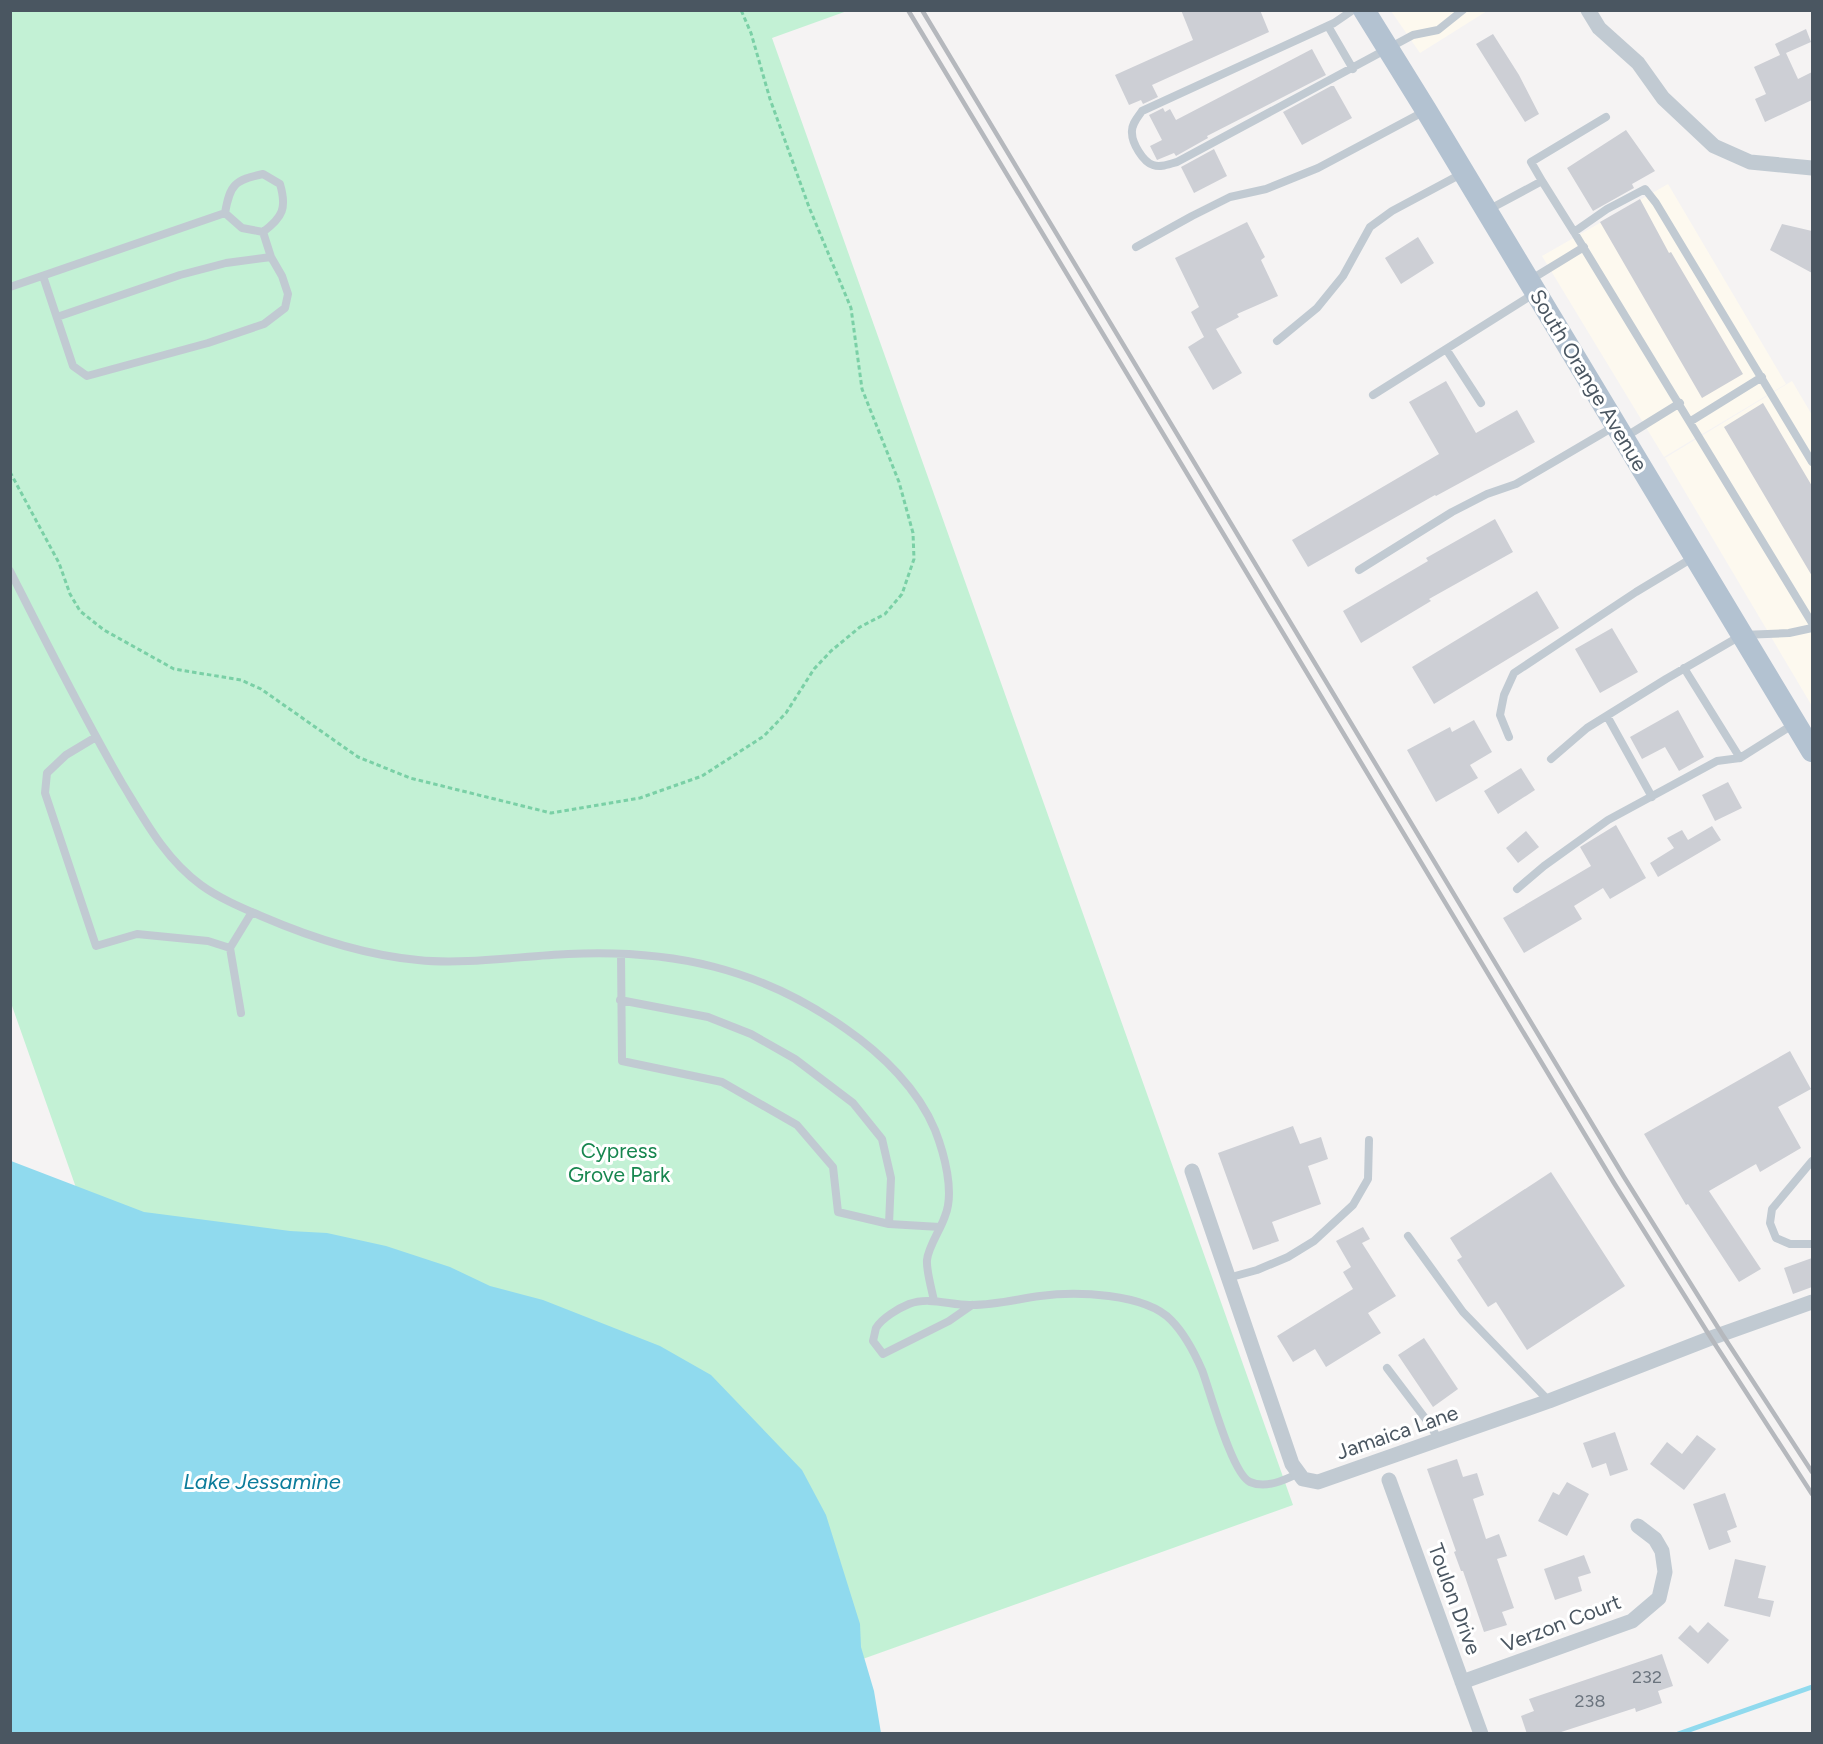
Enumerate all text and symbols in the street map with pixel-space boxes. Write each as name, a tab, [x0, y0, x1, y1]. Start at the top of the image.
street label: South Orange Avenue	[1525, 285, 1653, 475]
park label: Cypress Grove Park	[568, 1138, 671, 1187]
street label: Jamaica Lane	[1333, 1399, 1461, 1465]
water label: Lake Jessamine	[183, 1468, 341, 1495]
street label: Toulon Drive	[1423, 1540, 1487, 1658]
street label: Verzon Court	[1498, 1589, 1624, 1657]
house number: 232	[1632, 1666, 1662, 1688]
house number: 238	[1575, 1690, 1605, 1712]

